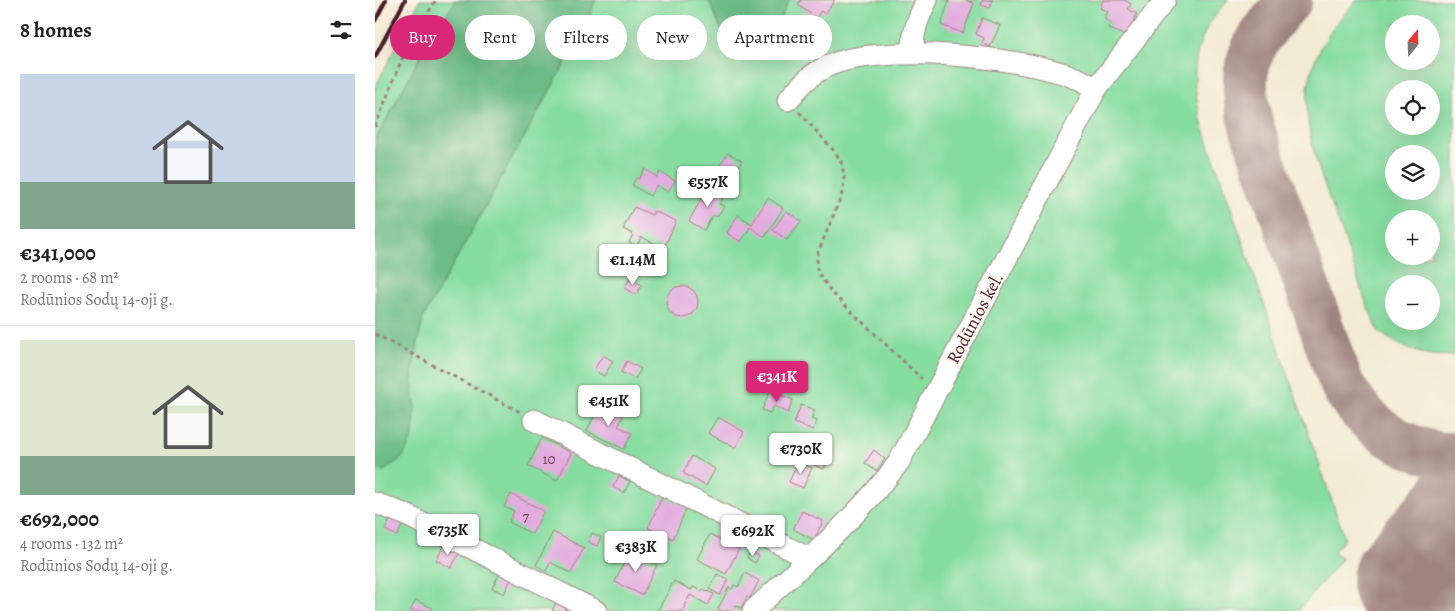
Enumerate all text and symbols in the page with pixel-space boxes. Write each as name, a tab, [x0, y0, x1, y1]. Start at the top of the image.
chip: Buy	[390, 15, 455, 60]
chip: Rent	[465, 15, 535, 60]
chip: Filters	[545, 15, 627, 60]
chip: New	[637, 15, 707, 60]
chip: Apartment	[717, 15, 832, 60]
north arrow	[1385, 15, 1440, 70]
map controls	[1385, 15, 1440, 330]
text: 8 homes	[20, 16, 92, 44]
icon: filters	[327, 16, 355, 44]
button: locate	[1385, 80, 1440, 135]
icon: home	[143, 107, 233, 197]
button: layers	[1385, 145, 1440, 200]
pin: €557K	[673, 166, 743, 208]
text: €557K	[688, 171, 728, 193]
button: +	[1385, 210, 1440, 265]
text: €341,000	[20, 239, 96, 267]
pin: €1.14M	[592, 244, 674, 286]
text: €1.14M	[610, 249, 656, 271]
text: 2 rooms · 68 m²	[20, 267, 119, 289]
street label: Rodūnios kel.	[941, 268, 1009, 368]
button: −	[1385, 275, 1440, 330]
text: Rodūnios Sodų 14-oji g.	[20, 289, 173, 311]
pin: €341K	[742, 360, 812, 403]
text: €341K	[757, 366, 797, 388]
icon: home	[143, 372, 233, 462]
pin: €451K	[574, 384, 644, 427]
text: €451K	[589, 390, 629, 412]
pin: €730K	[766, 432, 836, 475]
text: €730K	[780, 438, 822, 460]
house number: 10	[542, 449, 556, 469]
text: €692,000	[20, 505, 99, 533]
house number: 7	[523, 507, 530, 527]
pin: €735K	[413, 514, 483, 556]
pin: €692K	[718, 514, 788, 557]
text: €735K	[428, 519, 468, 541]
text: €692K	[732, 520, 774, 542]
pin: €383K	[601, 530, 671, 573]
text: 4 rooms · 132 m²	[20, 533, 123, 555]
text: €383K	[615, 536, 657, 558]
text: Rodūnios Sodų 14-oji g.	[20, 555, 173, 577]

